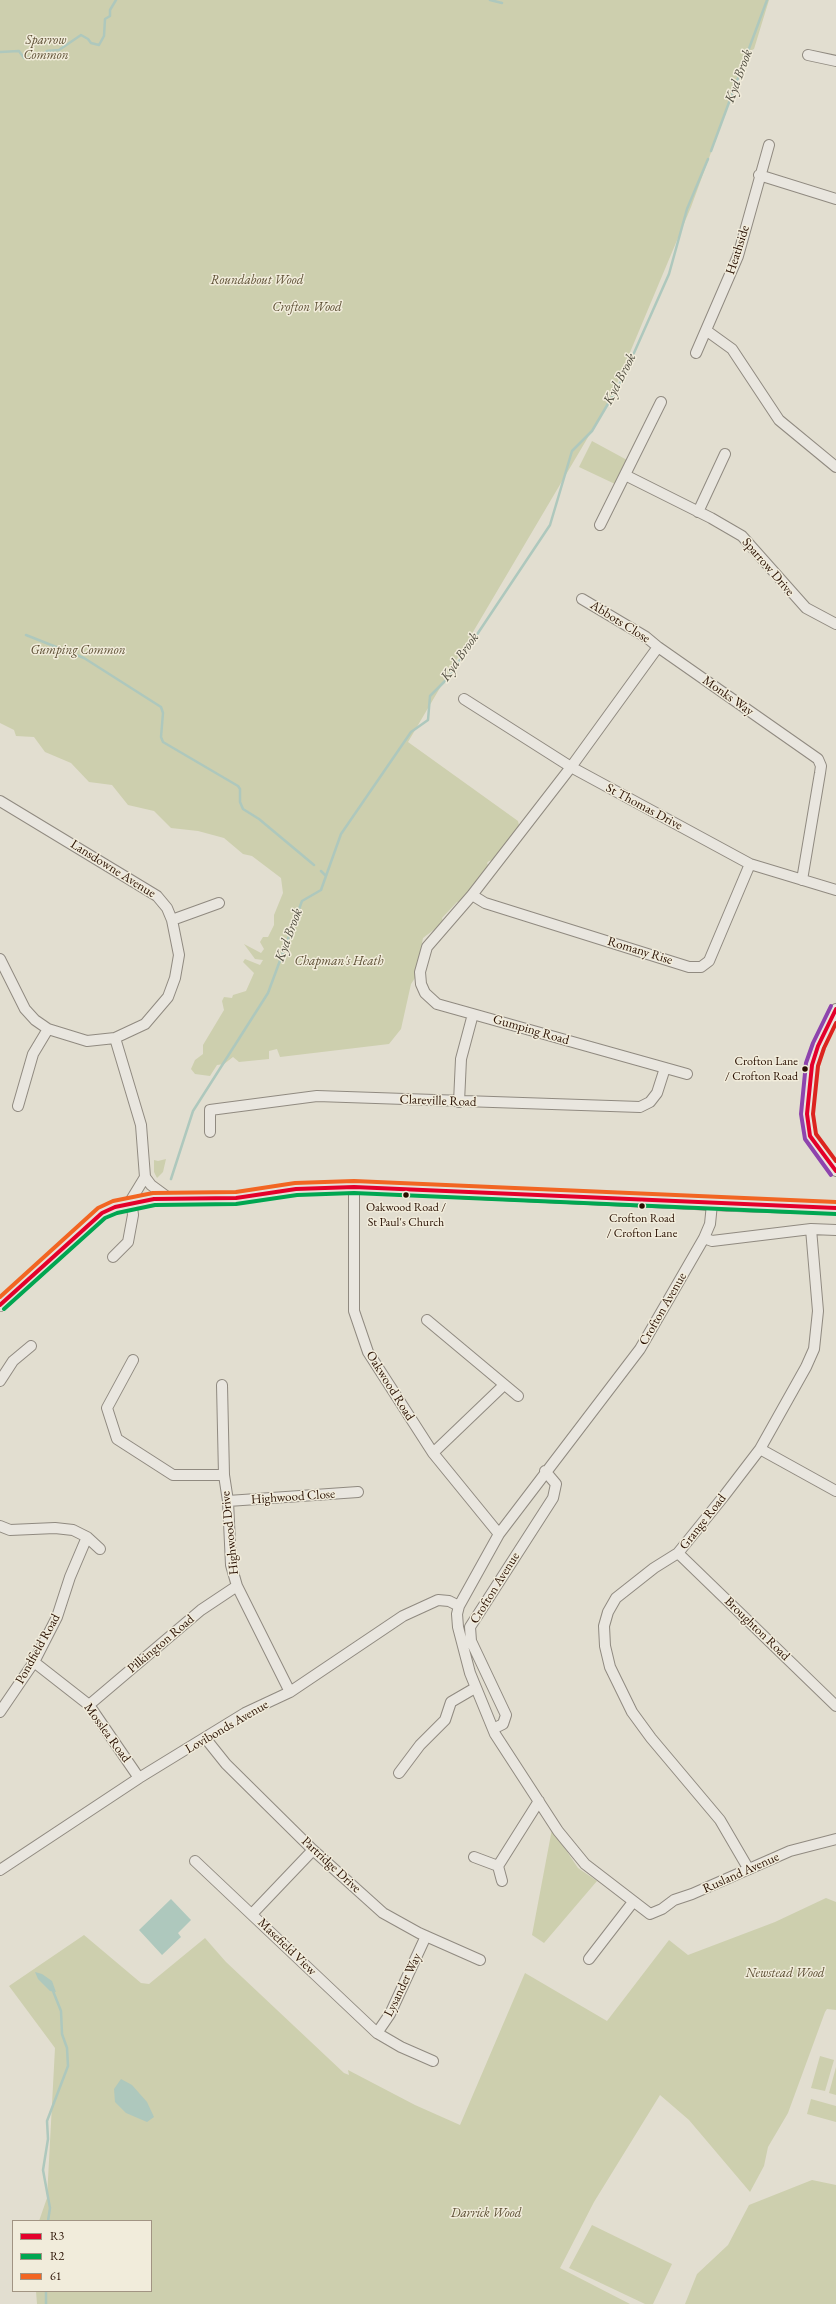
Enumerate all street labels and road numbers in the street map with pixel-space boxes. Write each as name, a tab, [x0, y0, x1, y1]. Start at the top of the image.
street label: Heathside	[723, 224, 753, 276]
street label: Sparrow Drive	[739, 535, 797, 599]
street label: Abbots Close	[587, 597, 653, 647]
street label: Monks Way	[699, 673, 757, 719]
street label: St Thomas Drive	[603, 780, 685, 834]
street label: Lansdowne Avenue	[68, 837, 158, 901]
street label: Romany Rise	[606, 934, 674, 968]
street label: Gumping Road	[491, 1012, 571, 1048]
street label: Clareville Road	[399, 1092, 477, 1110]
street label: Crofton Avenue	[636, 1270, 690, 1348]
street label: Oakwood Road	[362, 1348, 418, 1424]
street label: Highwood Close	[250, 1486, 336, 1508]
street label: Highwood Drive	[218, 1490, 242, 1576]
street label: Grange Road	[676, 1491, 730, 1553]
street label: Crofton Avenue	[467, 1549, 523, 1627]
street label: Broughton Road	[721, 1594, 793, 1664]
street label: Pondfield Road	[12, 1611, 64, 1687]
street label: Pilkington Road	[124, 1612, 198, 1676]
street label: Lovibonds Avenue	[183, 1697, 271, 1757]
street label: Mosslea Road	[80, 1700, 134, 1766]
street label: Partridge Drive	[298, 1834, 364, 1896]
street label: Rusland Avenue	[700, 1849, 782, 1897]
street label: Masefield View	[254, 1915, 320, 1979]
street label: Lysander Way	[381, 1951, 425, 2019]

